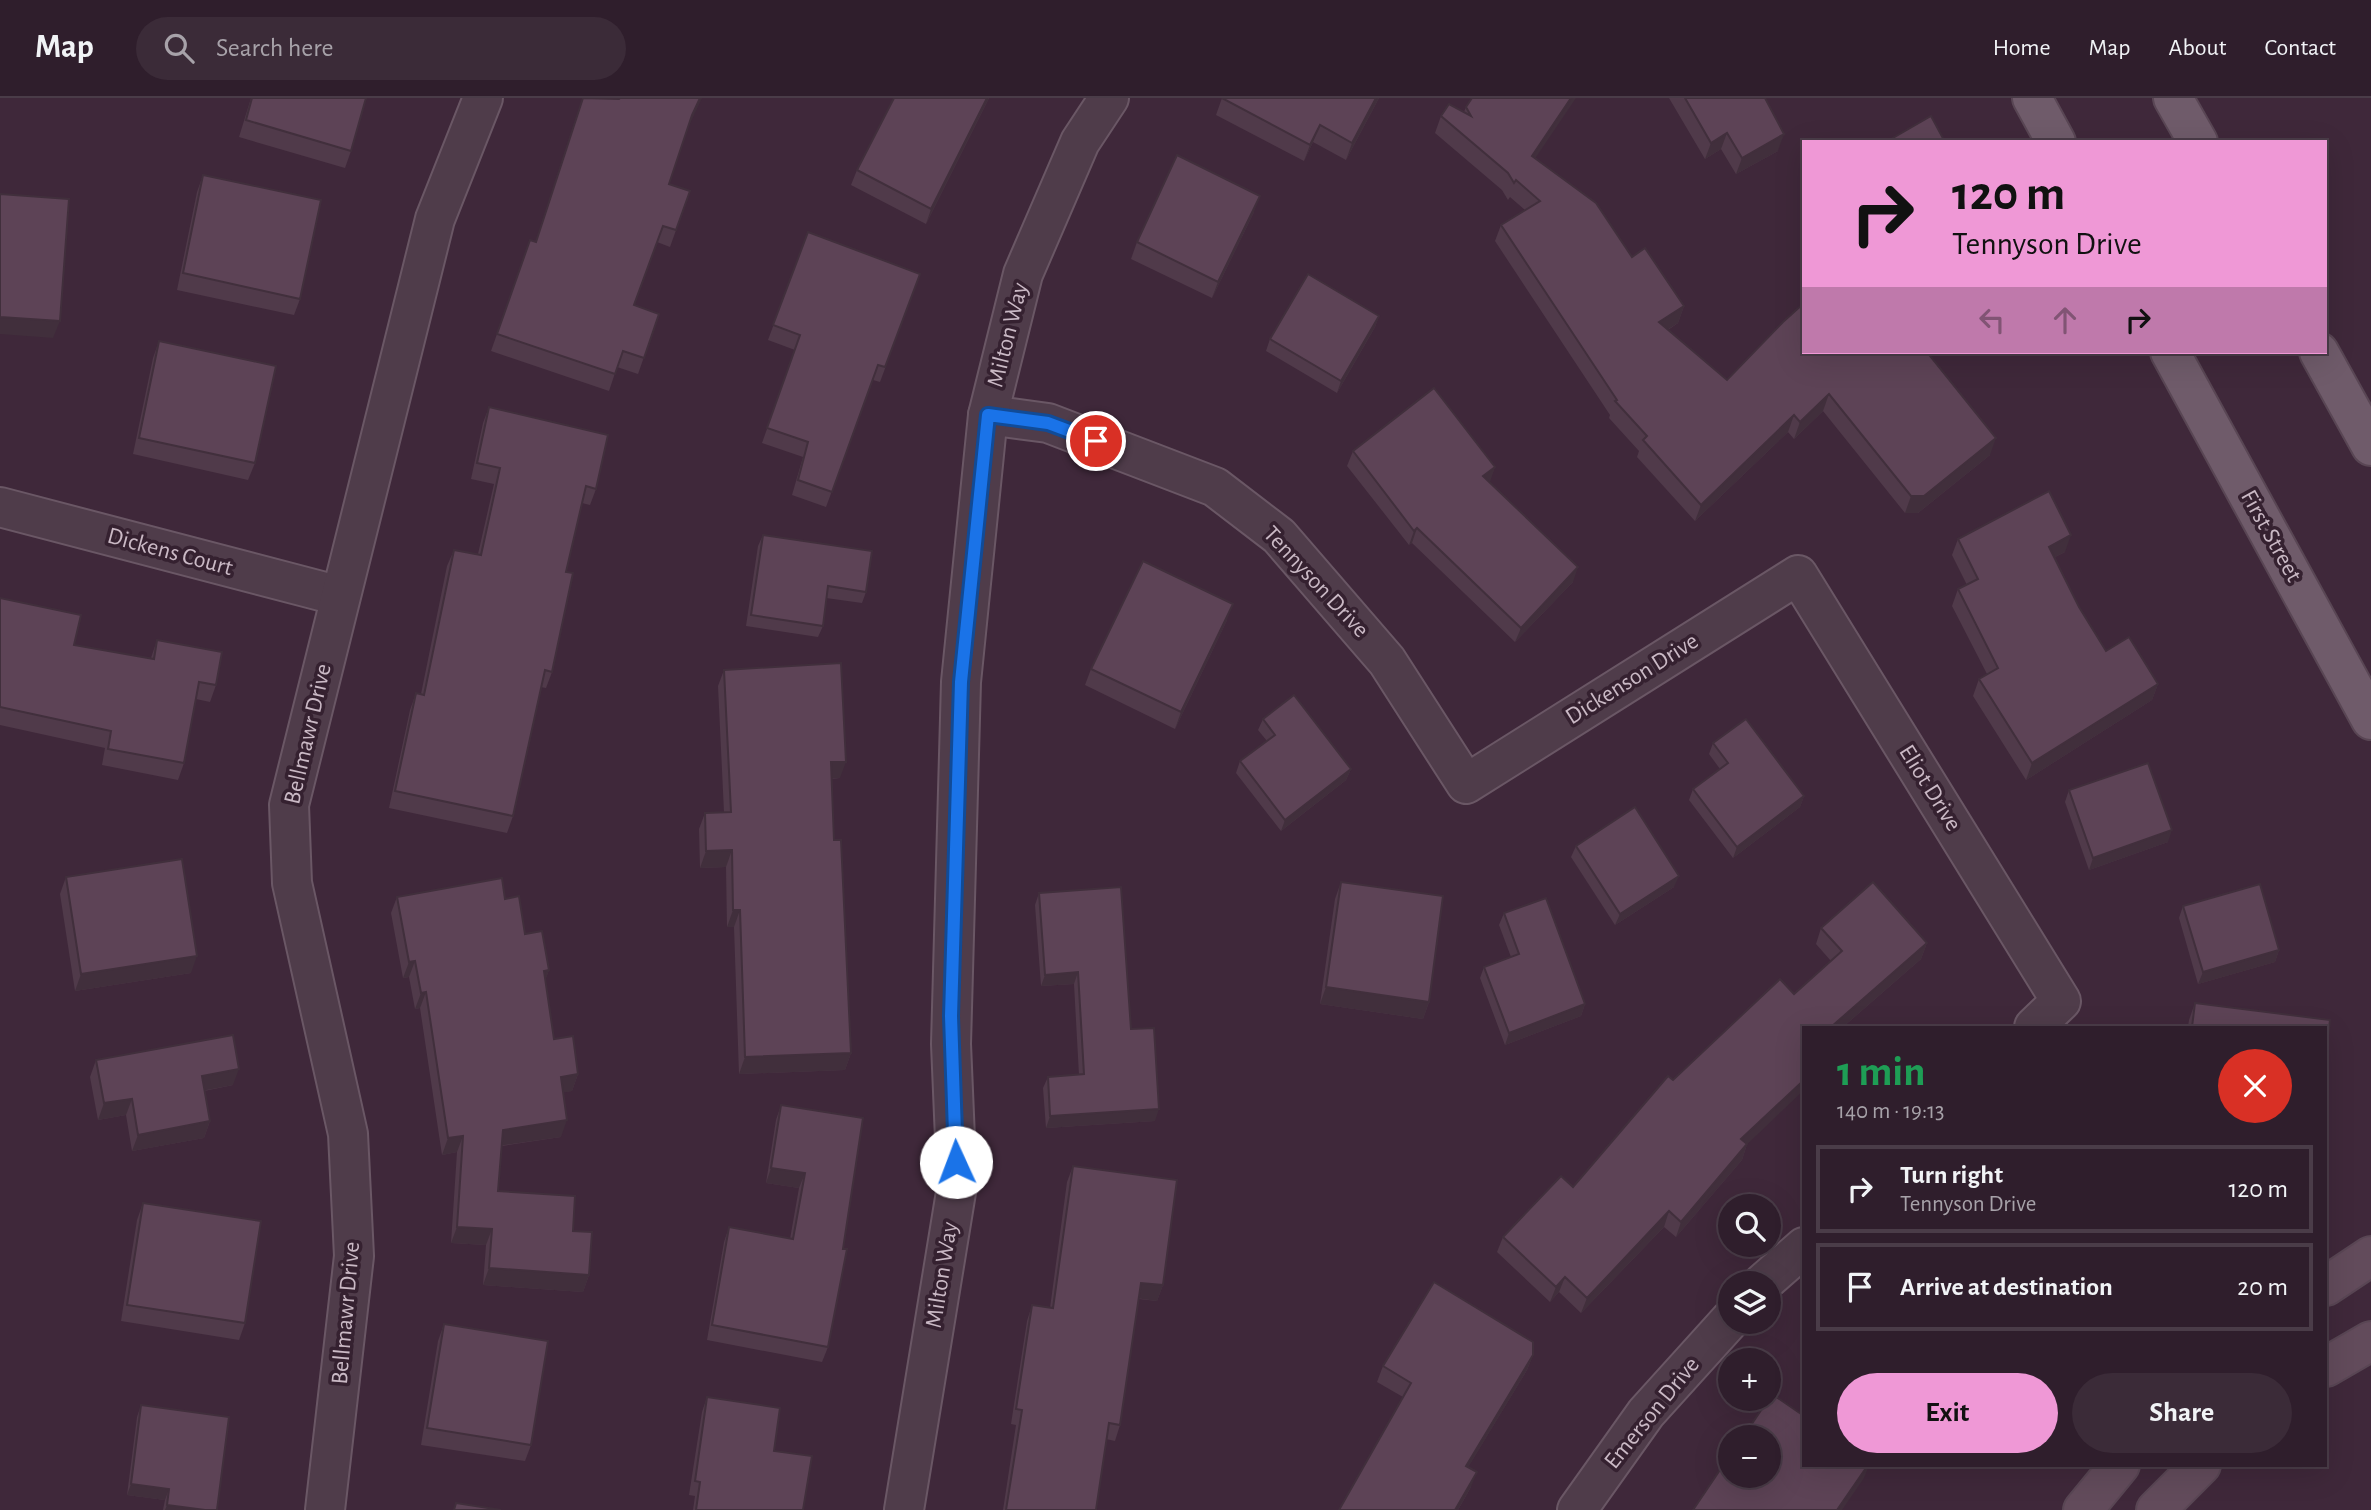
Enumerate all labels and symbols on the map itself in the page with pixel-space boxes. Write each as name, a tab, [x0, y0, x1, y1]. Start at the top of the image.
street label: Milton Way	[983, 280, 1033, 390]
pin	[1066, 411, 1126, 471]
street label: First Street	[2236, 486, 2306, 586]
street label: Tennyson Drive	[1259, 522, 1373, 642]
street label: Dickens Court	[105, 524, 236, 580]
street label: Dickenson Drive	[1562, 629, 1702, 729]
street label: Bellmawr Drive	[280, 661, 336, 807]
street label: Eliot Drive	[1894, 741, 1966, 835]
position arrow	[919, 1125, 993, 1199]
street label: Milton Way	[922, 1220, 962, 1330]
street label: Bellmawr Drive	[328, 1241, 364, 1385]
street label: Emerson Drive	[1600, 1353, 1704, 1473]

